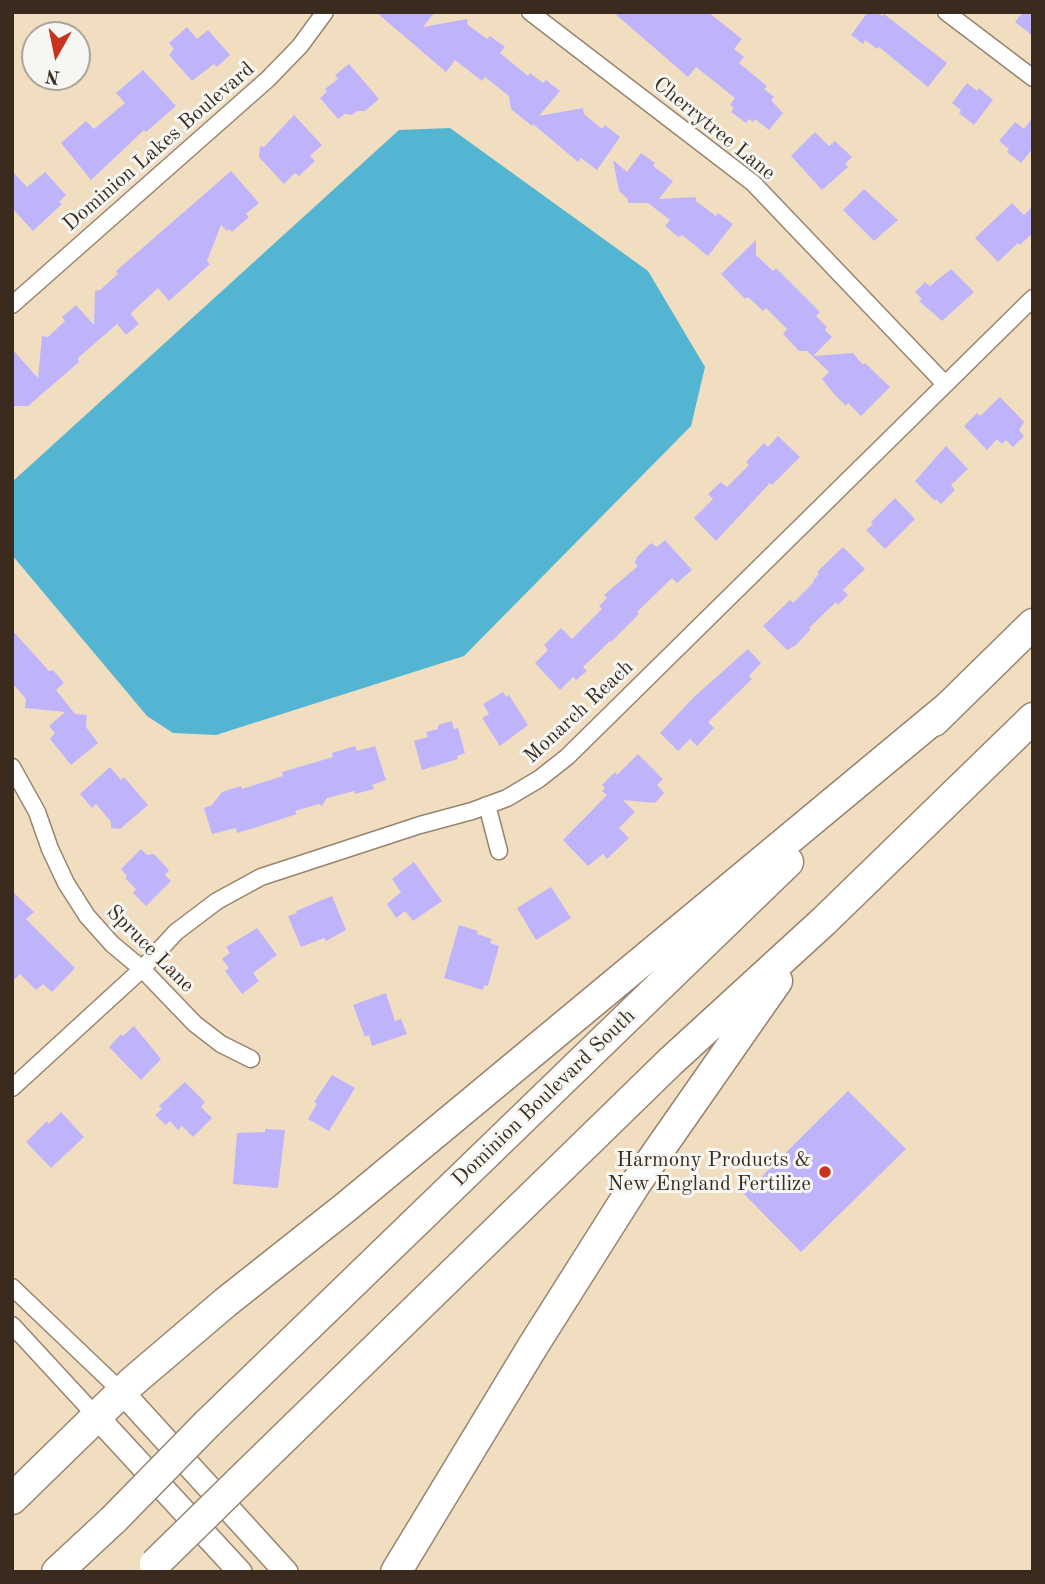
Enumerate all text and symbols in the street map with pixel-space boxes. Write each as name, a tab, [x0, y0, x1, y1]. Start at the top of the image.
north arrow	[21, 21, 91, 91]
street label: Dominion Lakes Boulevard	[58, 57, 260, 237]
text: N	[44, 65, 62, 86]
street label: Cherrytree Lane	[648, 72, 780, 186]
street label: Monarch Reach	[519, 655, 639, 769]
street label: Spruce Lane	[101, 900, 199, 998]
street label: Dominion Boulevard South	[447, 1004, 641, 1192]
place label: Harmony Products & New England Fertilize	[607, 1147, 811, 1197]
marker: Harmony Products & New England Fertilize	[817, 1164, 833, 1180]

